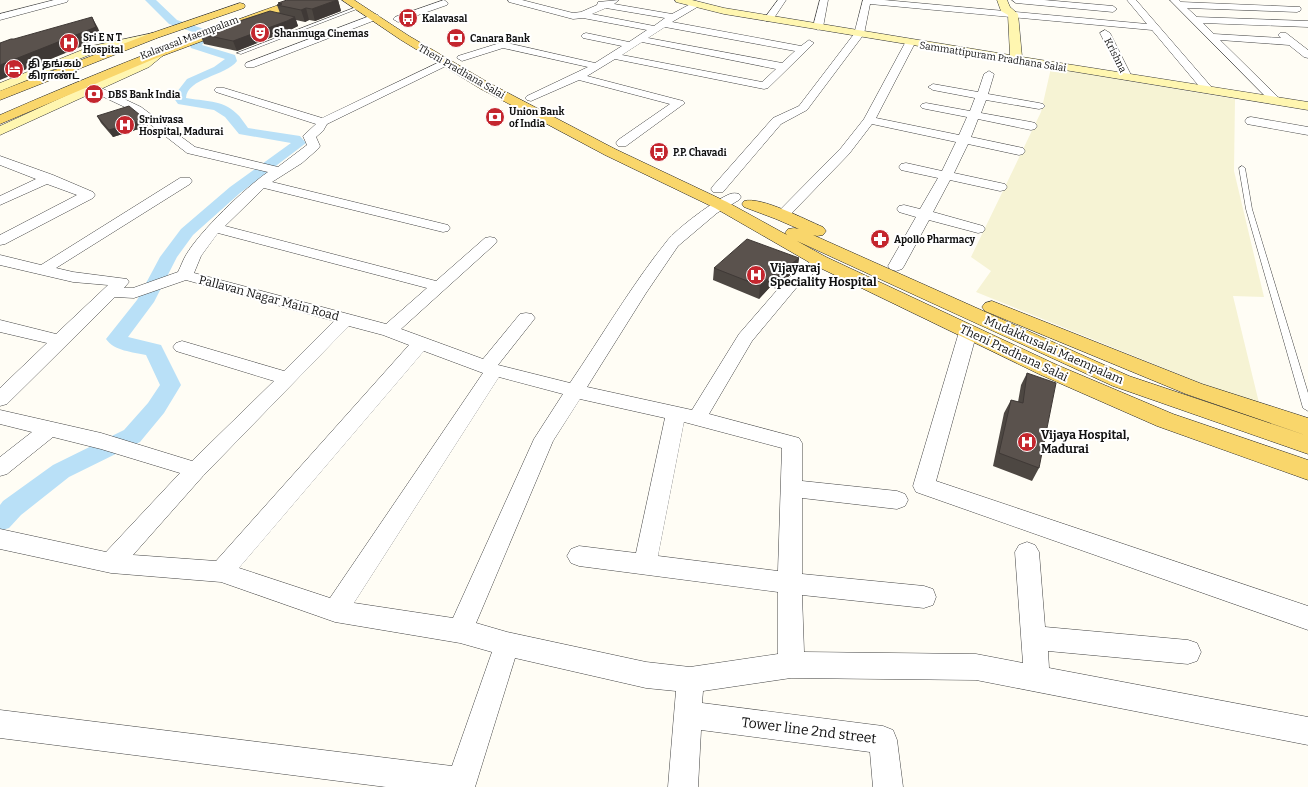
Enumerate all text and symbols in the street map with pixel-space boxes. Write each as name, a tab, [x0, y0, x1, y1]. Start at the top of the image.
bus stop icon: Kalavasal	[397, 7, 419, 29]
place label: Kalavasal	[422, 13, 467, 25]
street label: Kalavasal Maempalam	[139, 14, 241, 62]
theatre icon: Shanmuga Cinemas	[249, 22, 271, 44]
bank icon: Canara Bank	[445, 27, 467, 49]
place label: Shanmuga Cinemas	[274, 28, 369, 40]
hospital icon: Sri E N T Hospital	[58, 32, 80, 54]
place label: Sri E N T Hospital	[83, 32, 123, 56]
place label: Canara Bank	[470, 33, 530, 45]
street label: Krishna	[1101, 36, 1129, 75]
street label: Sammattipuram Pradhana Salai	[919, 39, 1067, 75]
street label: Theni Pradhana Salai	[416, 42, 507, 102]
hotel icon: தி தங்கம் கிராண்ட்	[3, 58, 25, 80]
place label: தி தங்கம் கிராண்ட்	[28, 58, 81, 82]
bank icon: DBS Bank India	[83, 83, 105, 105]
place label: DBS Bank India	[108, 89, 181, 101]
bank icon: Union Bank of India	[484, 106, 506, 128]
place label: Union Bank of India	[509, 106, 564, 130]
hospital icon: Srinivasa Hospital, Madurai	[114, 114, 136, 136]
place label: Srinivasa Hospital, Madurai	[139, 114, 224, 138]
bus stop icon: P.P. Chavadi	[648, 141, 670, 163]
place label: P.P. Chavadi	[673, 147, 727, 159]
pharmacy icon: Apollo Pharmacy	[869, 228, 891, 250]
place label: Apollo Pharmacy	[894, 234, 975, 246]
place label: Vijayaraj Speciality Hospital	[770, 261, 877, 289]
hospital icon: Vijayaraj Speciality Hospital	[745, 264, 767, 286]
street label: Pallavan Nagar Main Road	[197, 273, 341, 323]
street label: Mudakkusalai Maempalam	[982, 313, 1126, 387]
street label: Theni Pradhana Salai	[958, 322, 1071, 384]
place label: Vijaya Hospital, Madurai	[1041, 428, 1130, 456]
hospital icon: Vijaya Hospital, Madurai	[1016, 431, 1038, 453]
street label: Tower line 2nd street	[740, 714, 877, 747]

